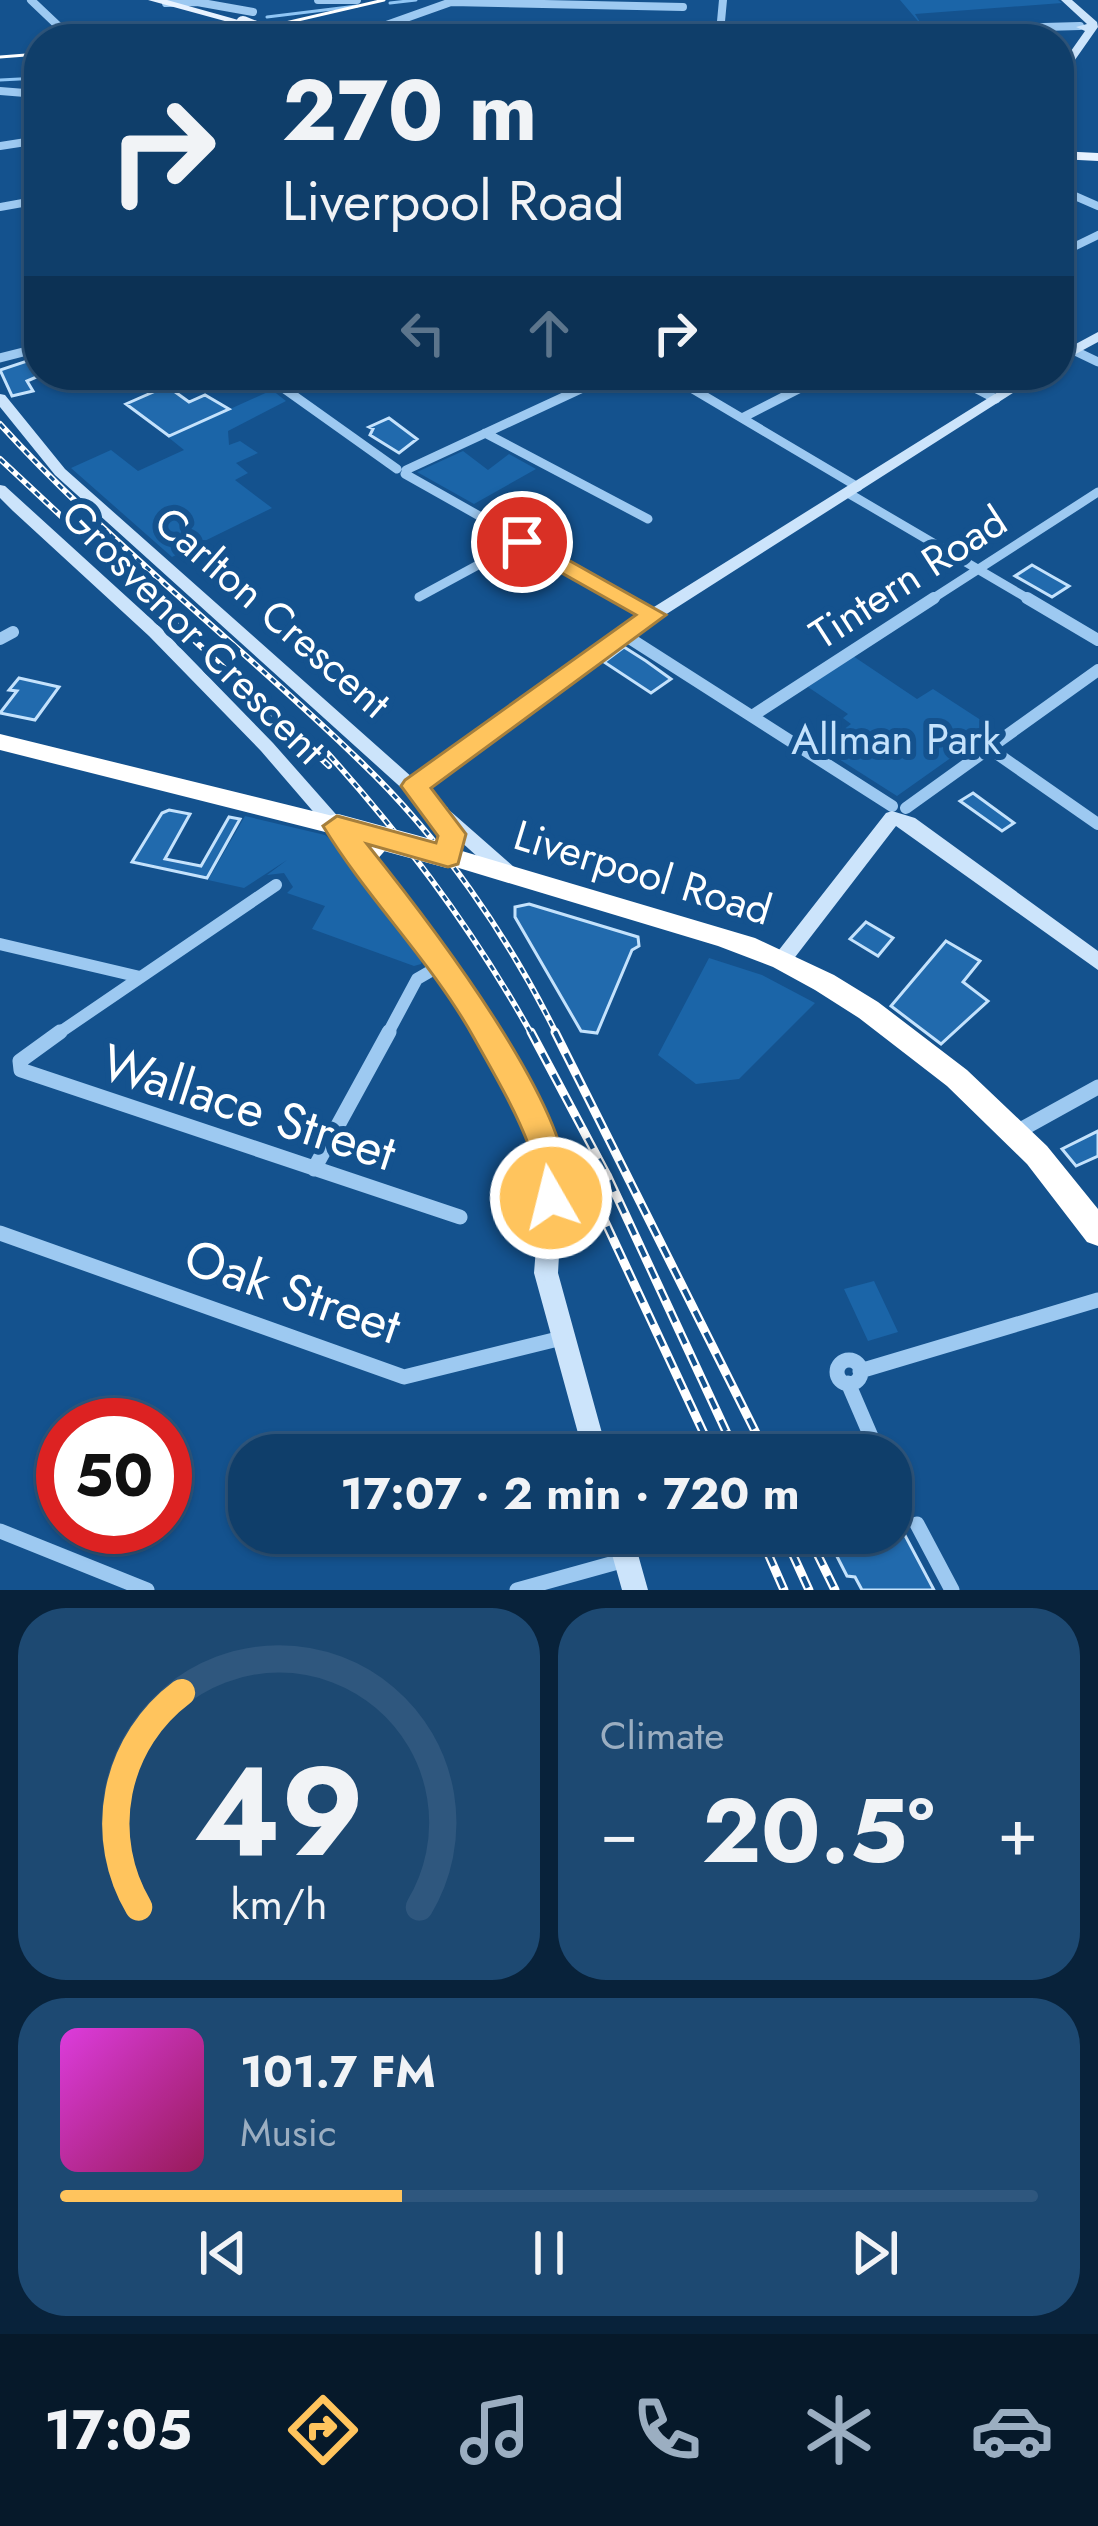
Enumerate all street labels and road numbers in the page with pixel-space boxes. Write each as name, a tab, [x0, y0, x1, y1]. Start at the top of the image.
street label: Grosvenor Crescent	[47, 486, 340, 779]
street label: Tintern Road	[798, 491, 1019, 664]
street label: Carlton Crescent	[141, 492, 404, 732]
street label: Liverpool Road	[507, 804, 779, 941]
street label: Wallace Street	[92, 1025, 406, 1189]
street label: Oak Street	[175, 1220, 411, 1362]

